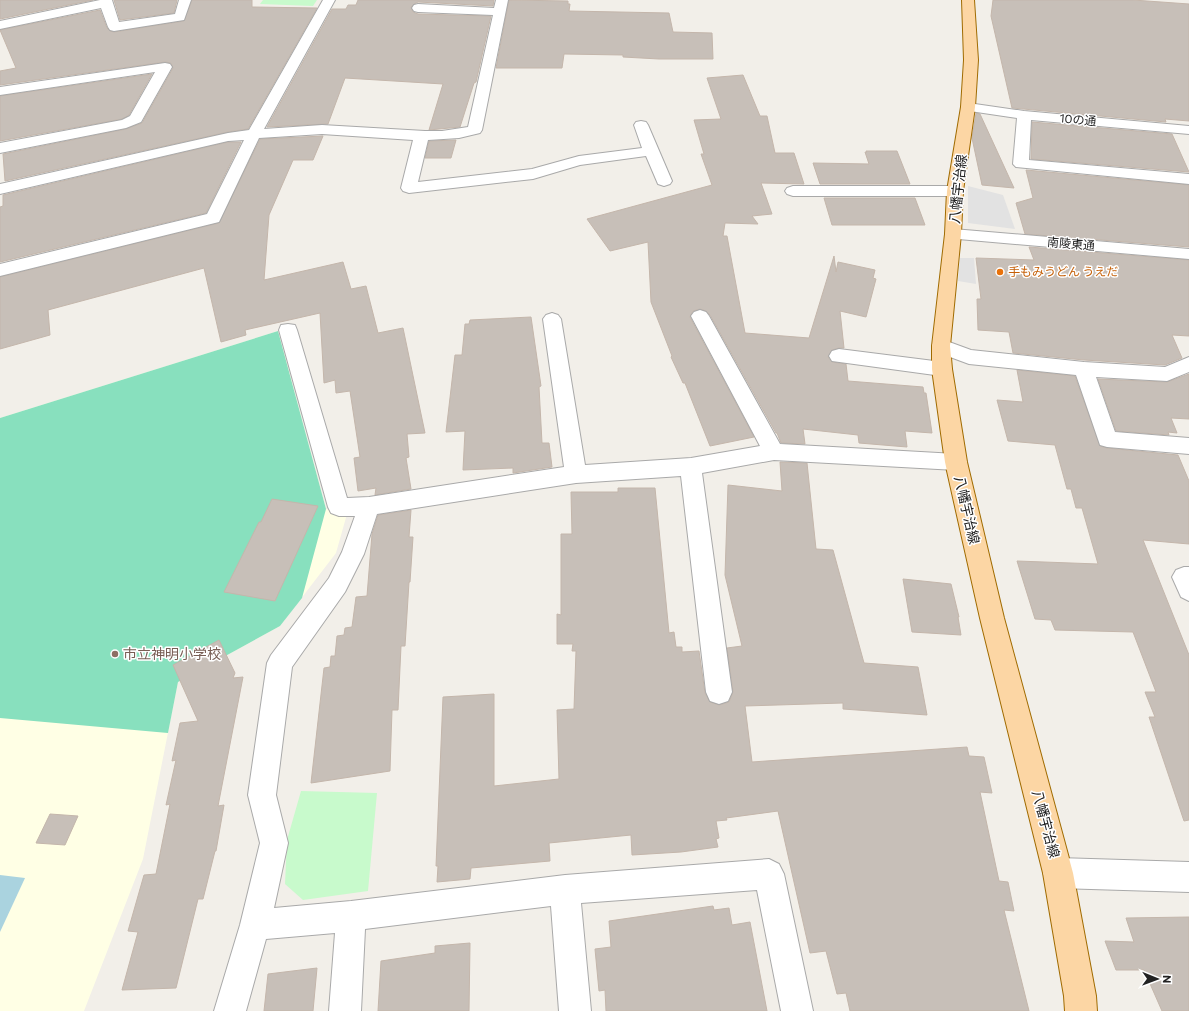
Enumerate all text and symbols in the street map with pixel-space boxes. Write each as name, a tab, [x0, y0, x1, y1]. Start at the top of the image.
street label: 10の通	[1059, 110, 1097, 128]
street label: 八幡宇治線	[945, 153, 970, 225]
street label: 南陵東通	[1047, 234, 1096, 252]
place label: 手もみうどん うえだ	[1008, 264, 1118, 278]
marker: 手もみうどん うえだ	[995, 267, 1005, 277]
street label: 八幡宇治線	[951, 474, 984, 546]
place label: 市立神明小学校	[123, 645, 221, 662]
marker: 市立神明小学校	[110, 649, 120, 659]
street label: 八幡宇治線	[1029, 788, 1064, 860]
north arrow	[1137, 959, 1177, 999]
text: N	[1161, 975, 1174, 983]

